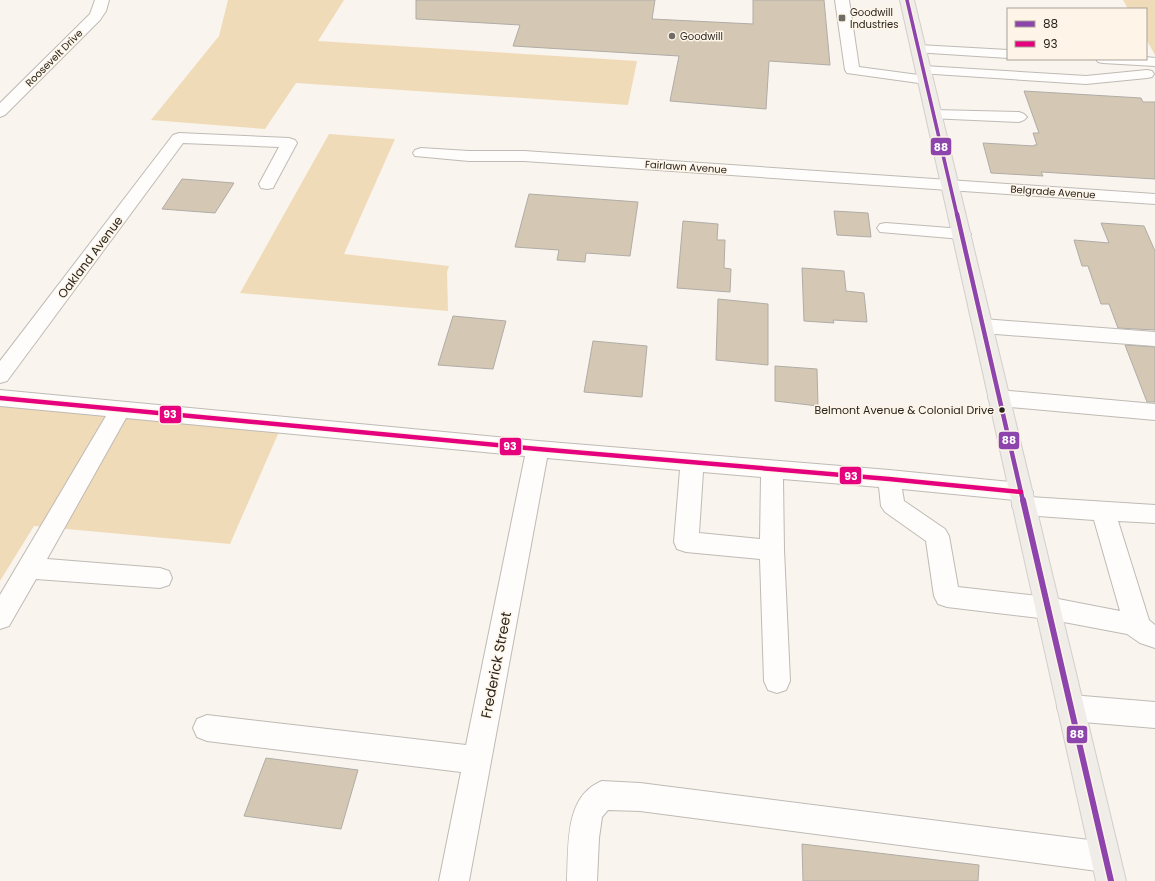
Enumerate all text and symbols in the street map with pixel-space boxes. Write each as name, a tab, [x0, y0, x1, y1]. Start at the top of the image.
place label: Goodwill Industries	[850, 5, 899, 32]
legend	[1007, 8, 1147, 60]
marker: Goodwill Industries	[837, 13, 847, 23]
text: 88	[1043, 15, 1058, 32]
street label: Roosevelt Drive	[22, 26, 86, 90]
place label: Goodwill	[680, 29, 723, 44]
marker: Goodwill	[667, 31, 677, 41]
text: 93	[1043, 35, 1058, 52]
line badge: 88	[930, 137, 952, 156]
text: 88	[934, 139, 948, 155]
street label: Fairlawn Avenue	[645, 157, 727, 177]
street label: Belgrade Avenue	[1010, 182, 1096, 202]
street label: Oakland Avenue	[53, 212, 127, 302]
place label: Belmont Avenue & Colonial Drive	[814, 402, 994, 418]
line badge: 93	[159, 405, 182, 424]
marker: Belmont Avenue & Colonial Drive	[997, 405, 1007, 415]
text: 93	[163, 406, 177, 422]
line badge: 88	[998, 431, 1020, 450]
text: 88	[1002, 432, 1016, 448]
line badge: 93	[499, 437, 522, 456]
text: 93	[503, 438, 517, 454]
line badge: 93	[839, 466, 862, 485]
text: 93	[844, 468, 858, 484]
street label: Frederick Street	[476, 610, 516, 720]
line badge: 88	[1066, 725, 1088, 744]
text: 88	[1070, 726, 1084, 742]

